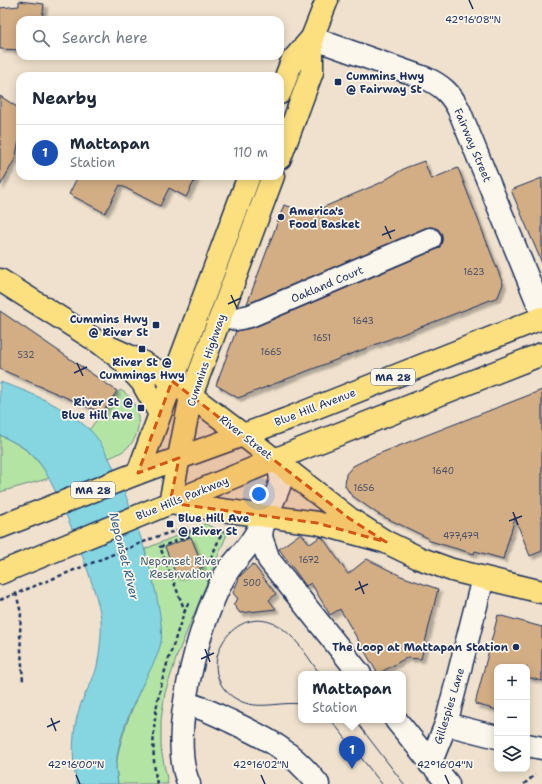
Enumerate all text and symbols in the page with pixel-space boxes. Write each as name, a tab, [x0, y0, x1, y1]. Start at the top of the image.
text: 42°16'08"N	[445, 13, 501, 26]
search box	[16, 16, 284, 60]
icon: search	[30, 27, 52, 49]
text: Search here	[62, 28, 148, 48]
place label: Cummins Hwy @ Fairway St	[346, 69, 425, 97]
marker: Cummins Hwy @ Fairway St	[333, 77, 343, 87]
text: Nearby	[32, 87, 97, 109]
street label: Fairway Street	[450, 106, 495, 185]
text: Mattapan	[70, 134, 150, 154]
text: 1	[42, 144, 48, 161]
text: 110 m	[233, 144, 268, 161]
text: Station	[70, 154, 115, 171]
place label: America's Food Basket	[289, 204, 360, 232]
marker: America's Food Basket	[276, 212, 286, 222]
street label: Oakland Court	[289, 262, 366, 307]
house number: 1623	[463, 266, 485, 278]
place label: Cummins Hwy @ River St	[70, 312, 149, 340]
street label: Cummins Highway	[184, 312, 229, 408]
house number: 1643	[352, 315, 374, 327]
marker: Cummins Hwy @ River St	[151, 320, 161, 330]
house number: 1651	[313, 332, 331, 344]
marker: River St @ Cummings Hwy	[137, 344, 147, 354]
house number: 1665	[261, 346, 281, 358]
house number: 532	[17, 349, 35, 361]
place label: River St @ Cummings Hwy	[99, 355, 185, 383]
road number: MA 28	[371, 369, 415, 385]
street label: Blue Hill Avenue	[272, 385, 358, 430]
place label: River St @ Blue Hill Ave	[62, 395, 133, 423]
marker: River St @ Blue Hill Ave	[136, 403, 146, 413]
street label: River Street	[216, 412, 276, 463]
house number: 1640	[432, 465, 454, 477]
street label: Blue Hills Parkway	[134, 473, 231, 524]
road number: MA 28	[71, 482, 115, 498]
house number: 1656	[353, 482, 375, 494]
your location	[249, 484, 269, 504]
water label: Neponset River	[105, 511, 143, 602]
place label: Blue Hill Ave @ River St	[178, 511, 250, 539]
marker: Blue Hill Ave @ River St	[165, 519, 175, 529]
house number: 477,479	[443, 530, 479, 542]
park label: Neponset River Reservation	[140, 554, 222, 582]
house number: 1672	[299, 554, 319, 566]
house number: 500	[243, 577, 261, 589]
place label: The Loop at Mattapan Station	[332, 640, 509, 655]
marker: The Loop at Mattapan Station	[511, 642, 521, 652]
map controls	[494, 664, 530, 772]
button: +	[494, 664, 530, 700]
street label: Gillespies Lane	[431, 666, 468, 746]
popup	[298, 671, 406, 723]
text: Mattapan	[312, 679, 392, 699]
text: Station	[312, 699, 357, 716]
button: −	[494, 700, 530, 736]
pin: 1	[339, 736, 365, 769]
button: layers	[494, 736, 530, 772]
text: 42°16'00"N	[48, 758, 104, 771]
text: 42°16'02"N	[233, 758, 289, 771]
text: 42°16'04"N	[417, 758, 473, 771]

